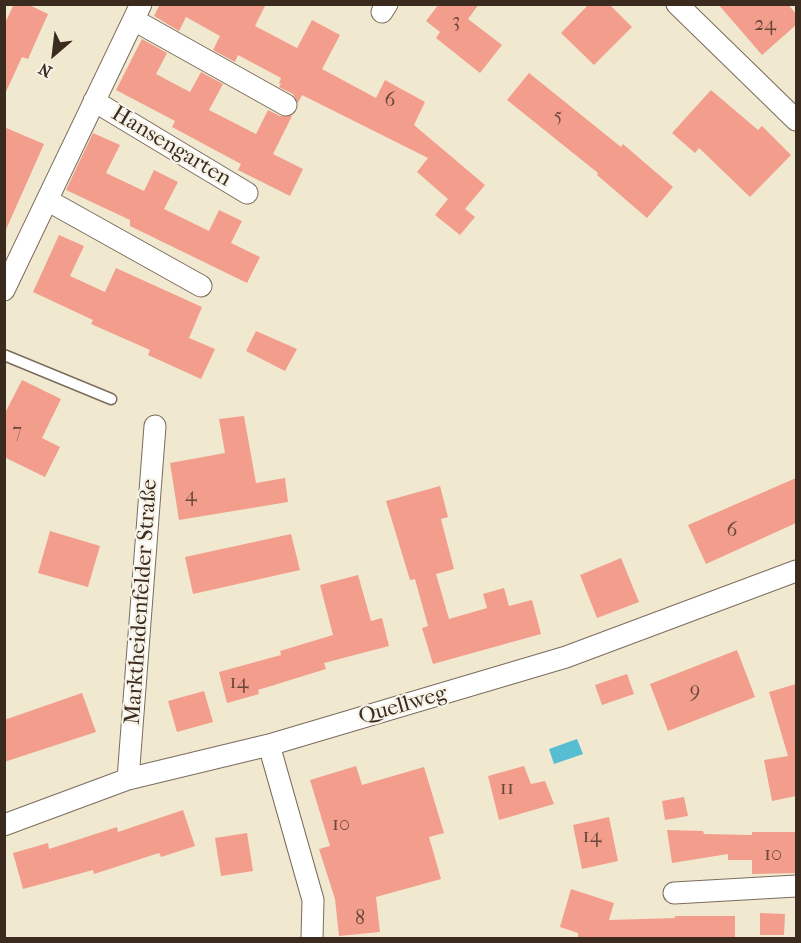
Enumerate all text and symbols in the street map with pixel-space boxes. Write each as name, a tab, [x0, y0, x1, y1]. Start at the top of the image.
house number: 3	[452, 10, 460, 34]
house number: 24	[754, 13, 776, 37]
north arrow	[24, 24, 84, 84]
text: N	[36, 59, 55, 82]
house number: 6	[385, 89, 395, 113]
street label: Hansengarten	[106, 101, 236, 193]
house number: 5	[554, 105, 562, 129]
house number: 7	[12, 420, 22, 444]
street label: Marktheidenfelder Straße	[120, 478, 164, 726]
house number: 4	[185, 484, 197, 508]
house number: 6	[727, 519, 737, 543]
house number: 14	[230, 671, 248, 695]
house number: 9	[690, 680, 700, 704]
street label: Quellweg	[356, 681, 450, 731]
house number: 11	[500, 777, 514, 801]
house number: 10	[332, 813, 350, 837]
house number: 14	[583, 825, 601, 849]
house number: 10	[764, 843, 782, 867]
house number: 8	[355, 907, 365, 931]

